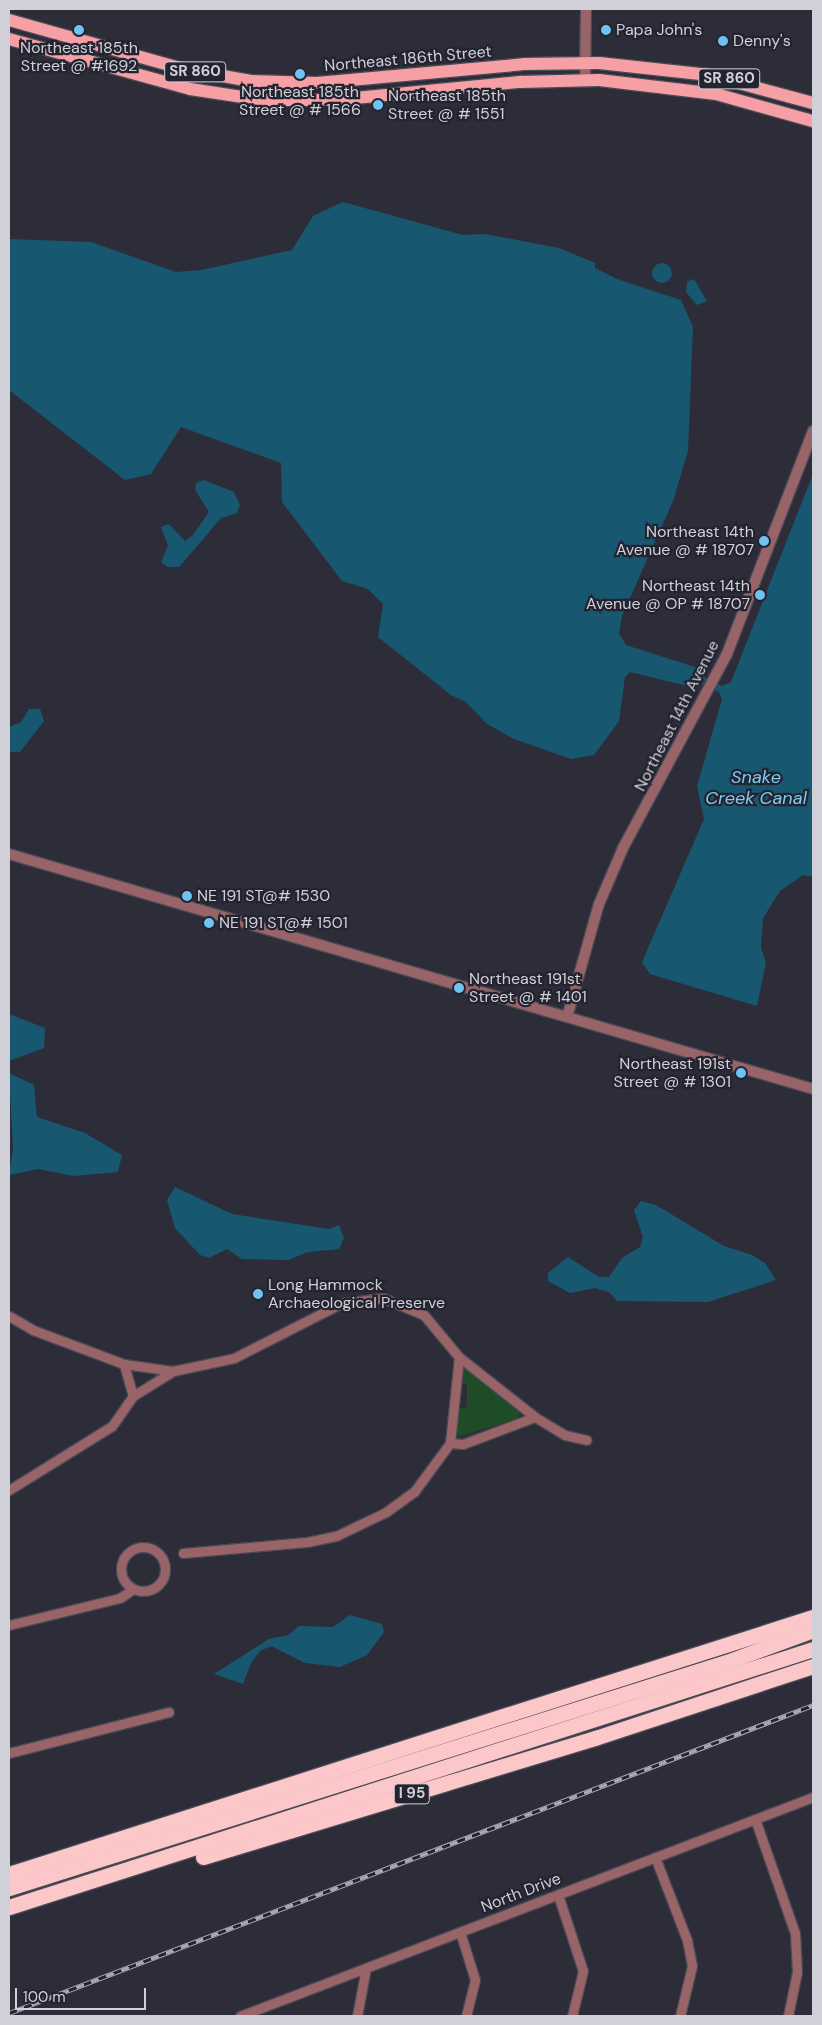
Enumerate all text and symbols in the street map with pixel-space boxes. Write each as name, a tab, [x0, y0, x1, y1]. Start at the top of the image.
place label: Papa John's	[616, 20, 702, 40]
marker: Northeast 185th Street @ #1692	[73, 24, 85, 36]
marker: Papa John's	[600, 24, 612, 36]
place label: Denny's	[733, 31, 791, 51]
marker: Denny's	[717, 35, 729, 47]
place label: Northeast 185th Street @ #1692	[20, 38, 138, 76]
street label: Northeast 186th Street	[324, 42, 492, 76]
road number: SR 860	[164, 60, 226, 84]
road number: SR 860	[698, 66, 760, 92]
marker: Northeast 185th Street @ # 1566	[294, 68, 306, 80]
place label: Northeast 185th Street @ # 1566	[239, 82, 361, 120]
place label: Northeast 185th Street @ # 1551	[388, 86, 506, 124]
marker: Northeast 185th Street @ # 1551	[372, 99, 384, 111]
place label: Northeast 14th Avenue @ # 18707	[616, 522, 754, 560]
marker: Northeast 14th Avenue @ # 18707	[758, 535, 770, 547]
place label: Northeast 14th Avenue @ OP # 18707	[586, 576, 750, 614]
marker: Northeast 14th Avenue @ OP # 18707	[754, 589, 766, 601]
street label: Northeast 14th Avenue	[631, 637, 723, 795]
water label: Snake Creek Canal	[705, 767, 807, 810]
place label: NE 191 ST@# 1530	[197, 886, 330, 906]
marker: NE 191 ST@# 1530	[181, 890, 193, 902]
place label: NE 191 ST@# 1501	[219, 913, 348, 933]
marker: NE 191 ST@# 1501	[203, 917, 215, 929]
place label: Northeast 191st Street @ # 1401	[469, 969, 587, 1007]
marker: Northeast 191st Street @ # 1401	[453, 982, 465, 994]
place label: Northeast 191st Street @ # 1301	[614, 1054, 731, 1092]
marker: Northeast 191st Street @ # 1301	[735, 1067, 747, 1079]
place label: Long Hammock Archaeological Preserve	[268, 1275, 445, 1313]
marker: Long Hammock Archaeological Preserve	[252, 1288, 264, 1300]
road number: I 95	[393, 1782, 431, 1806]
street label: North Drive	[478, 1869, 564, 1917]
scale bar	[18, 1978, 149, 2010]
text: 100 m	[23, 1987, 66, 2007]

